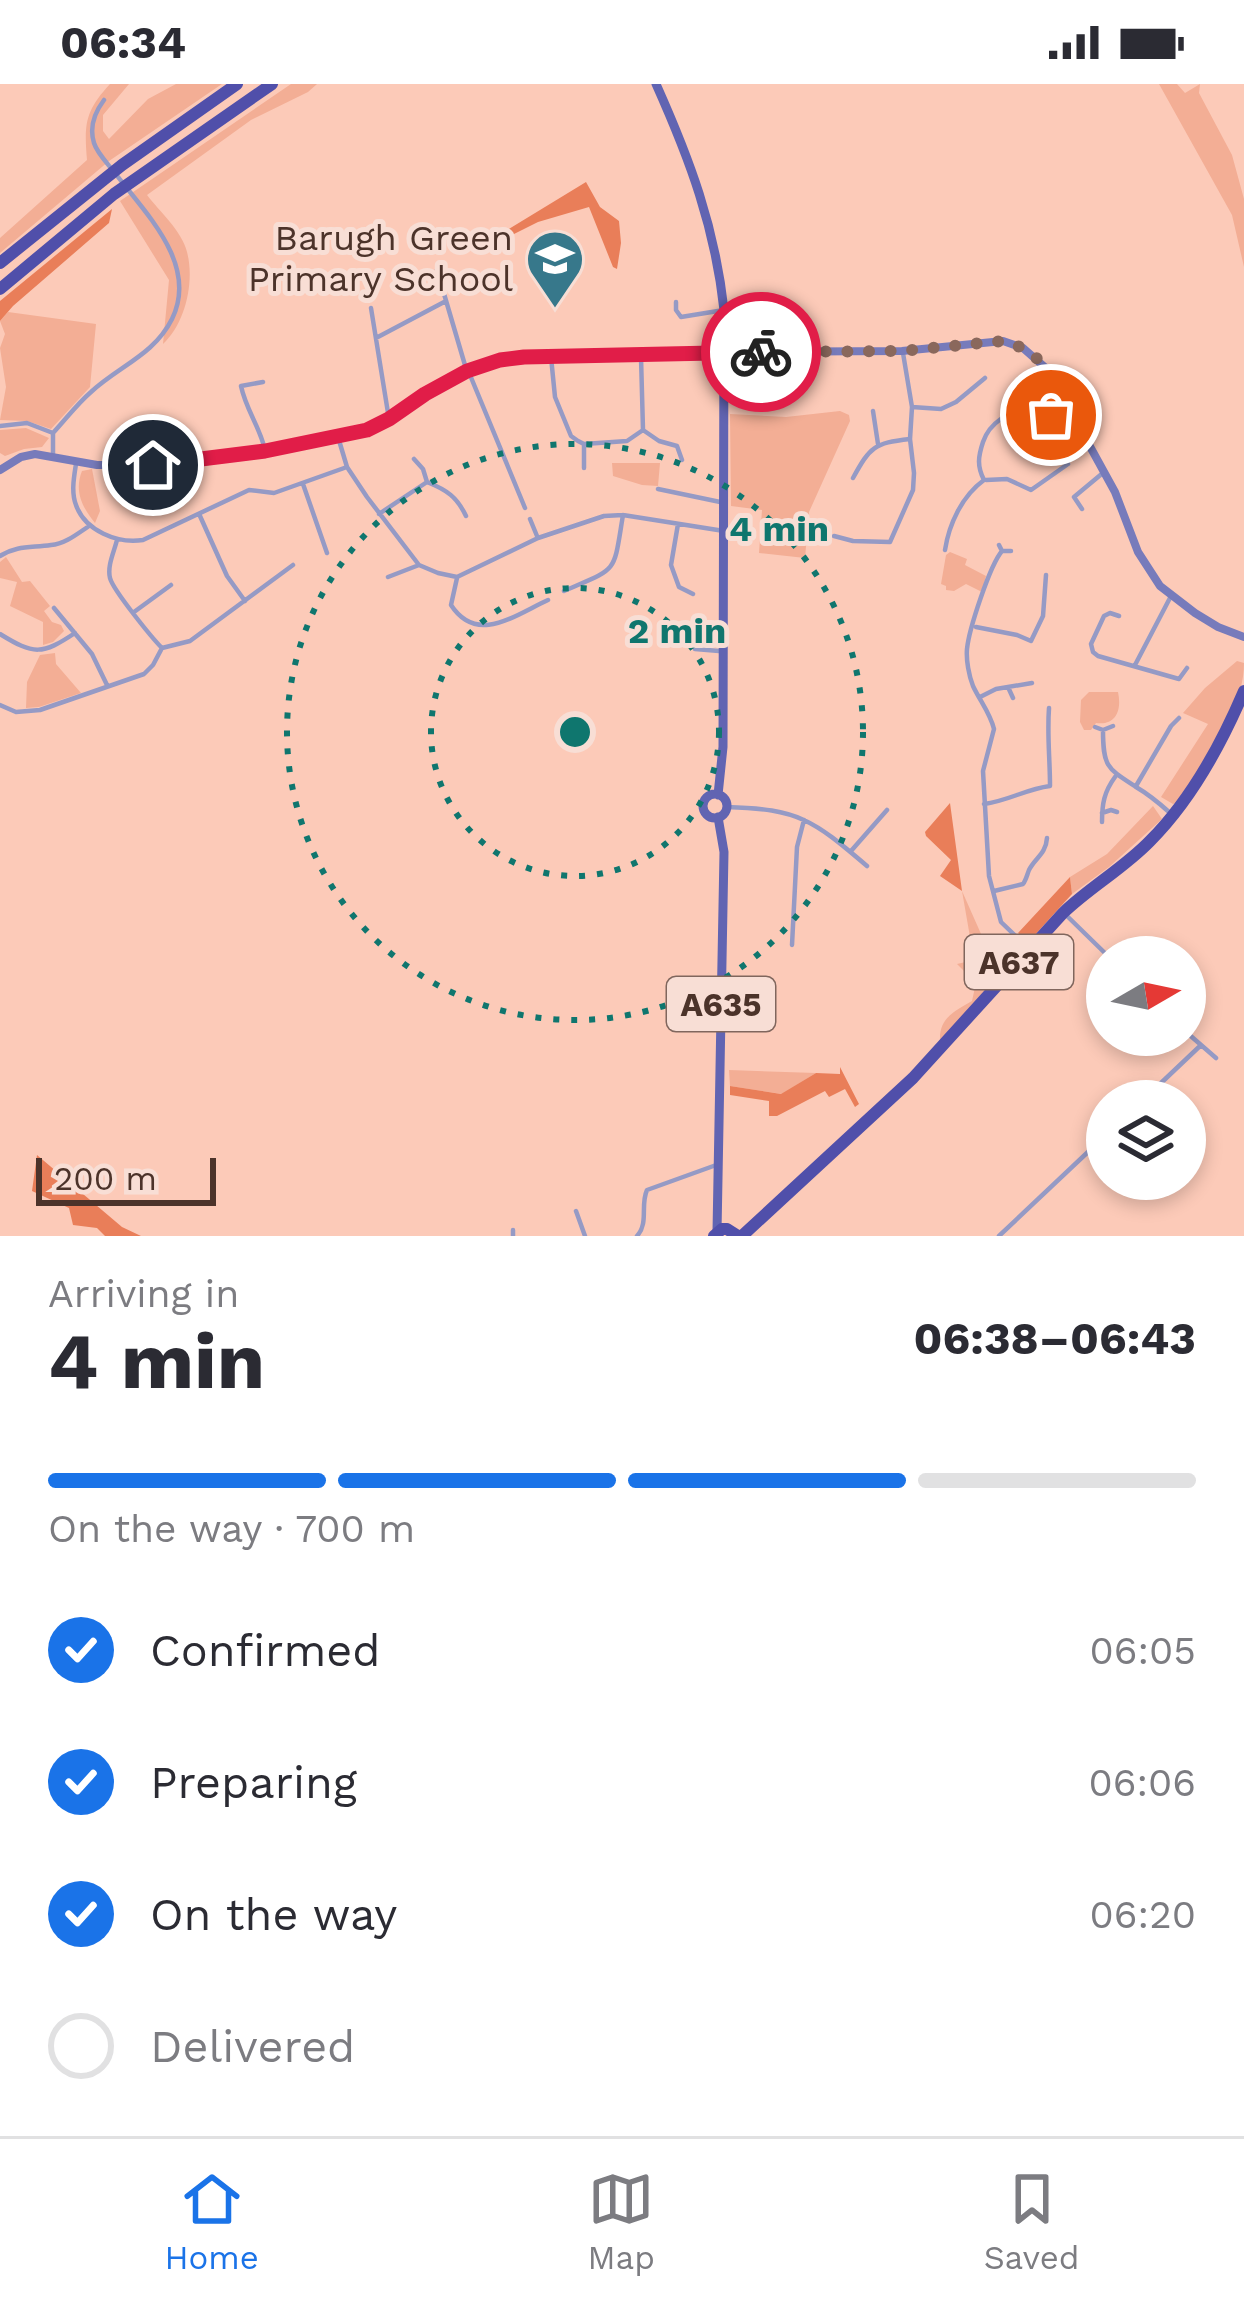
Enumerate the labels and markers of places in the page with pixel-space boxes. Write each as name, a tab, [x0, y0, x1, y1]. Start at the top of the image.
place label: Barugh Green Primary School	[248, 217, 513, 300]
school or university icon: Barugh Green Primary School	[524, 228, 586, 310]
pin	[1000, 364, 1102, 466]
pin	[102, 414, 204, 516]
centre of rings	[554, 711, 596, 753]

